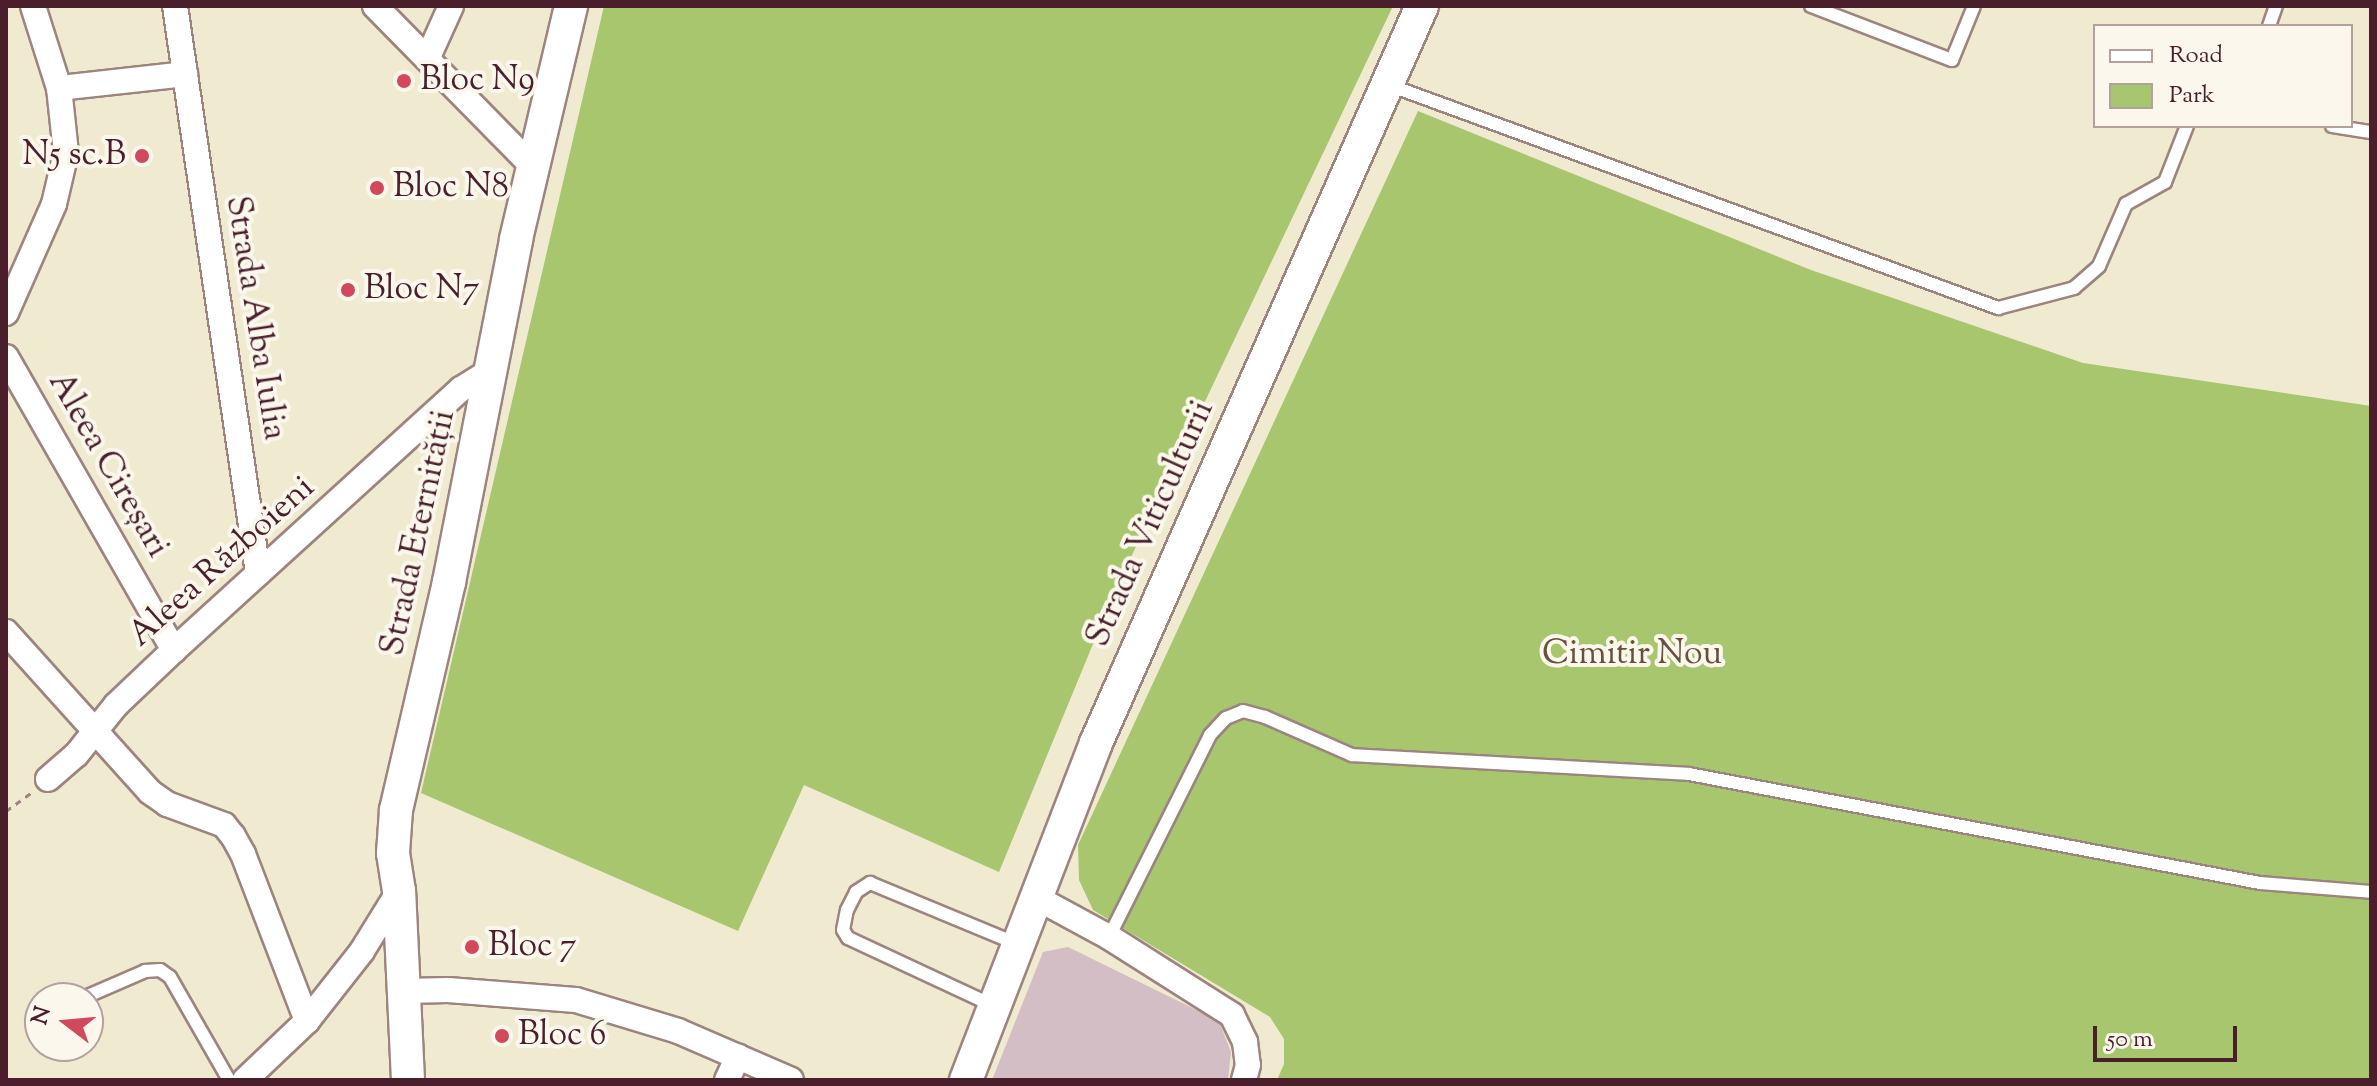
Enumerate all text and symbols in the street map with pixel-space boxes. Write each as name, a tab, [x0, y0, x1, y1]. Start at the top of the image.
legend	[2093, 24, 2353, 128]
text: Road	[2169, 39, 2223, 73]
place label: Bloc N9	[420, 61, 535, 101]
marker: Bloc N9	[395, 72, 413, 90]
text: Park	[2169, 79, 2215, 113]
place label: N5 sc.B	[22, 136, 126, 176]
marker: N5 sc.B	[133, 147, 151, 165]
place label: Bloc N8	[393, 168, 509, 208]
marker: Bloc N8	[368, 179, 386, 197]
street label: Strada Alba Iulia	[216, 193, 294, 443]
place label: Bloc N7	[364, 270, 480, 310]
marker: Bloc N7	[339, 281, 357, 299]
street label: Aleea Cireșari	[39, 365, 177, 565]
street label: Strada Viticulturii	[1078, 394, 1224, 654]
street label: Strada Eternității	[373, 406, 465, 660]
street label: Aleea Războieni	[121, 468, 323, 656]
park label: Cimitir Nou	[1542, 635, 1722, 675]
place label: Bloc 7	[488, 927, 577, 967]
marker: Bloc 7	[463, 938, 481, 956]
north arrow	[24, 982, 104, 1062]
text: N	[25, 1003, 61, 1029]
scale bar	[2097, 1010, 2241, 1060]
place label: Bloc 6	[518, 1016, 607, 1056]
text: 50 m	[2107, 1023, 2153, 1057]
marker: Bloc 6	[493, 1027, 511, 1045]

